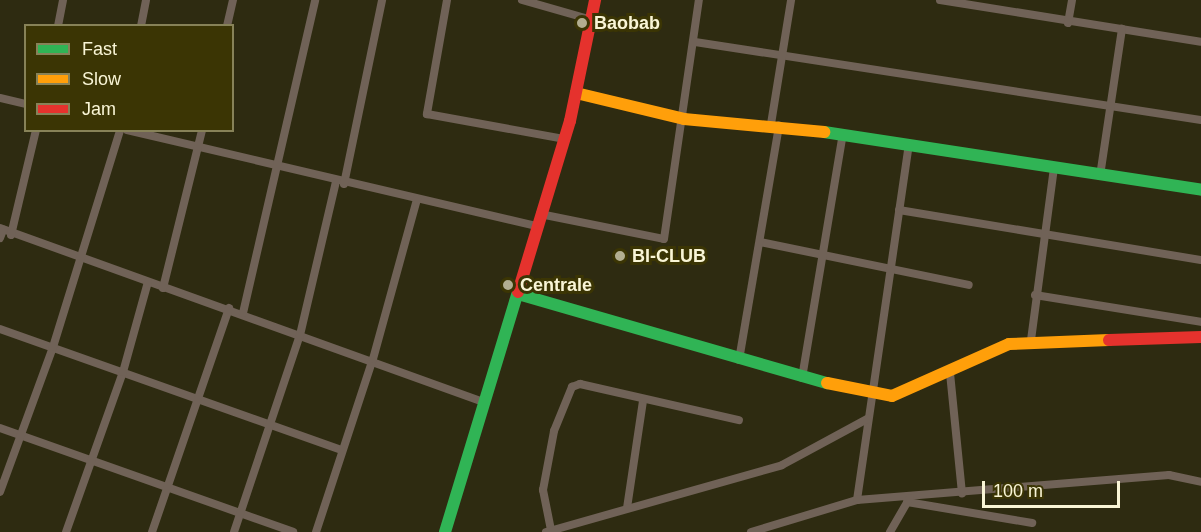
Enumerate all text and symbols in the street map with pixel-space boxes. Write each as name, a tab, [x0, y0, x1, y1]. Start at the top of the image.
place label: Baobab	[594, 12, 660, 34]
marker: Baobab	[575, 16, 589, 30]
legend	[24, 24, 234, 132]
text: Fast	[82, 39, 117, 59]
text: Slow	[82, 69, 121, 89]
text: Jam	[82, 99, 116, 119]
place label: BI-CLUB	[632, 245, 706, 267]
marker: BI-CLUB	[613, 249, 627, 263]
place label: Centrale	[520, 274, 592, 296]
marker: Centrale	[501, 278, 515, 292]
scale bar	[985, 469, 1123, 507]
text: 100 m	[993, 481, 1043, 501]

